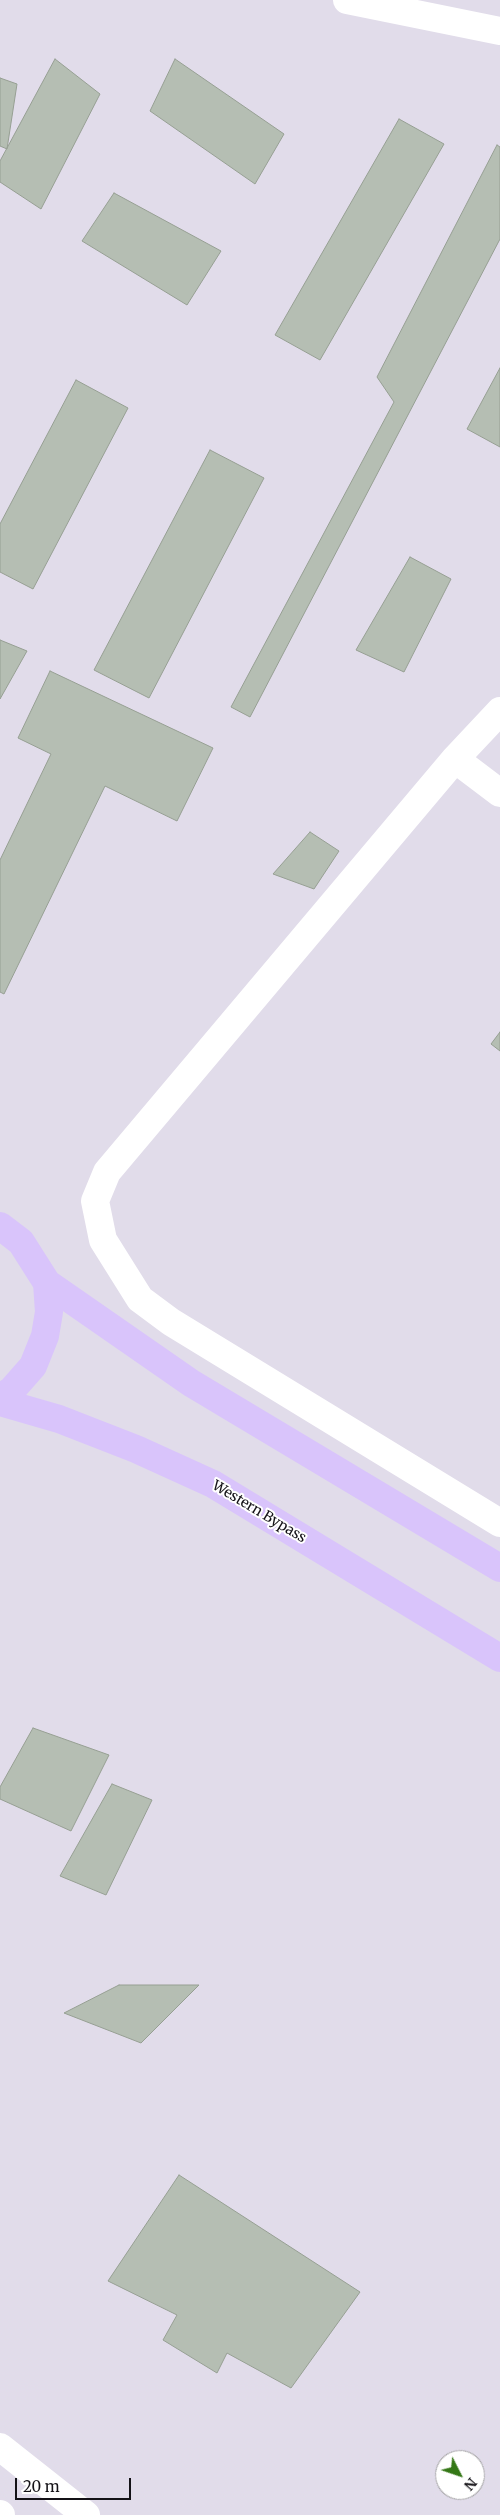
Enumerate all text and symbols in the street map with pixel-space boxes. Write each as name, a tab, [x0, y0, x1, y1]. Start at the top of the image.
street label: Western Bypass	[209, 1477, 309, 1547]
north arrow	[435, 2450, 485, 2500]
scale bar	[18, 2468, 134, 2500]
text: N	[460, 2474, 481, 2494]
text: 20 m	[23, 2477, 60, 2496]

